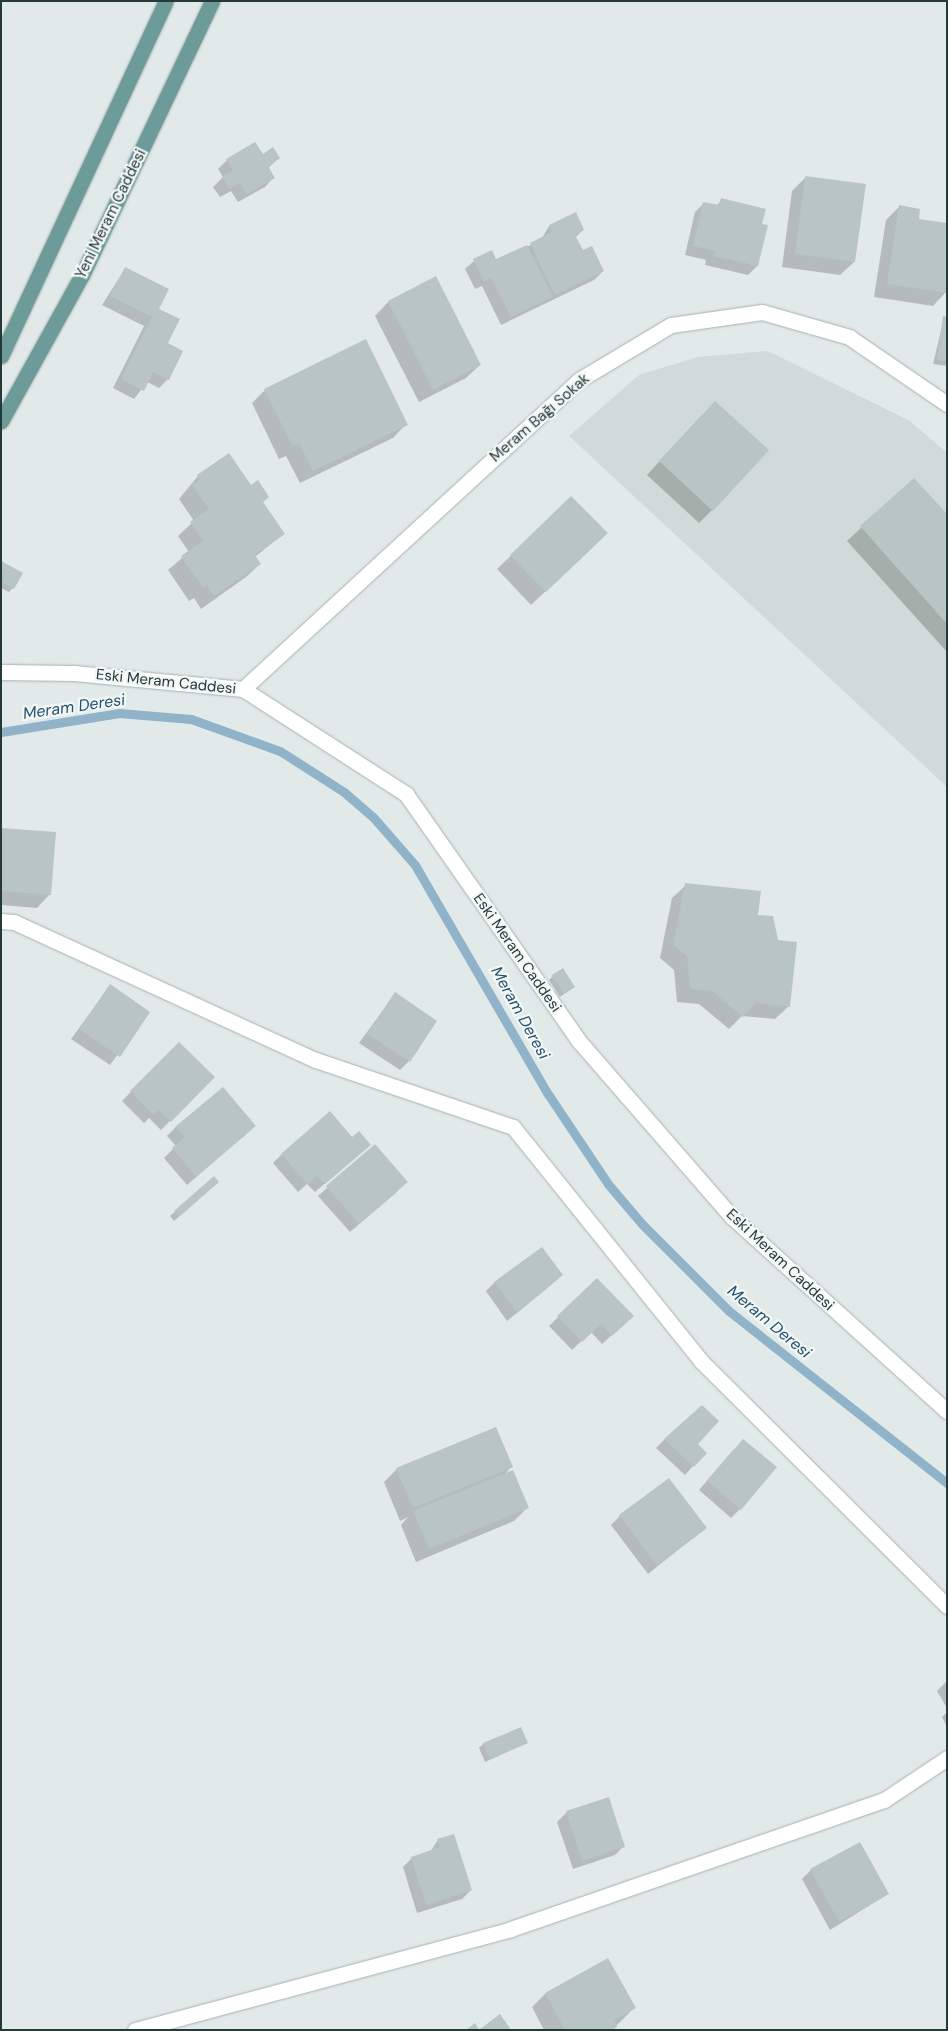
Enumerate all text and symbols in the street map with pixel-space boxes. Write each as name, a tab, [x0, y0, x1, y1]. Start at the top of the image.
street label: Yeni Meram Caddesi	[72, 146, 150, 282]
street label: Meram Bağı Sokak	[487, 370, 593, 466]
street label: Eski Meram Caddesi	[95, 666, 237, 698]
water label: Meram Deresi	[22, 690, 126, 724]
street label: Eski Meram Caddesi	[469, 890, 565, 1016]
water label: Meram Deresi	[487, 963, 553, 1063]
street label: Eski Meram Caddesi	[722, 1205, 838, 1315]
water label: Meram Deresi	[723, 1282, 815, 1362]

